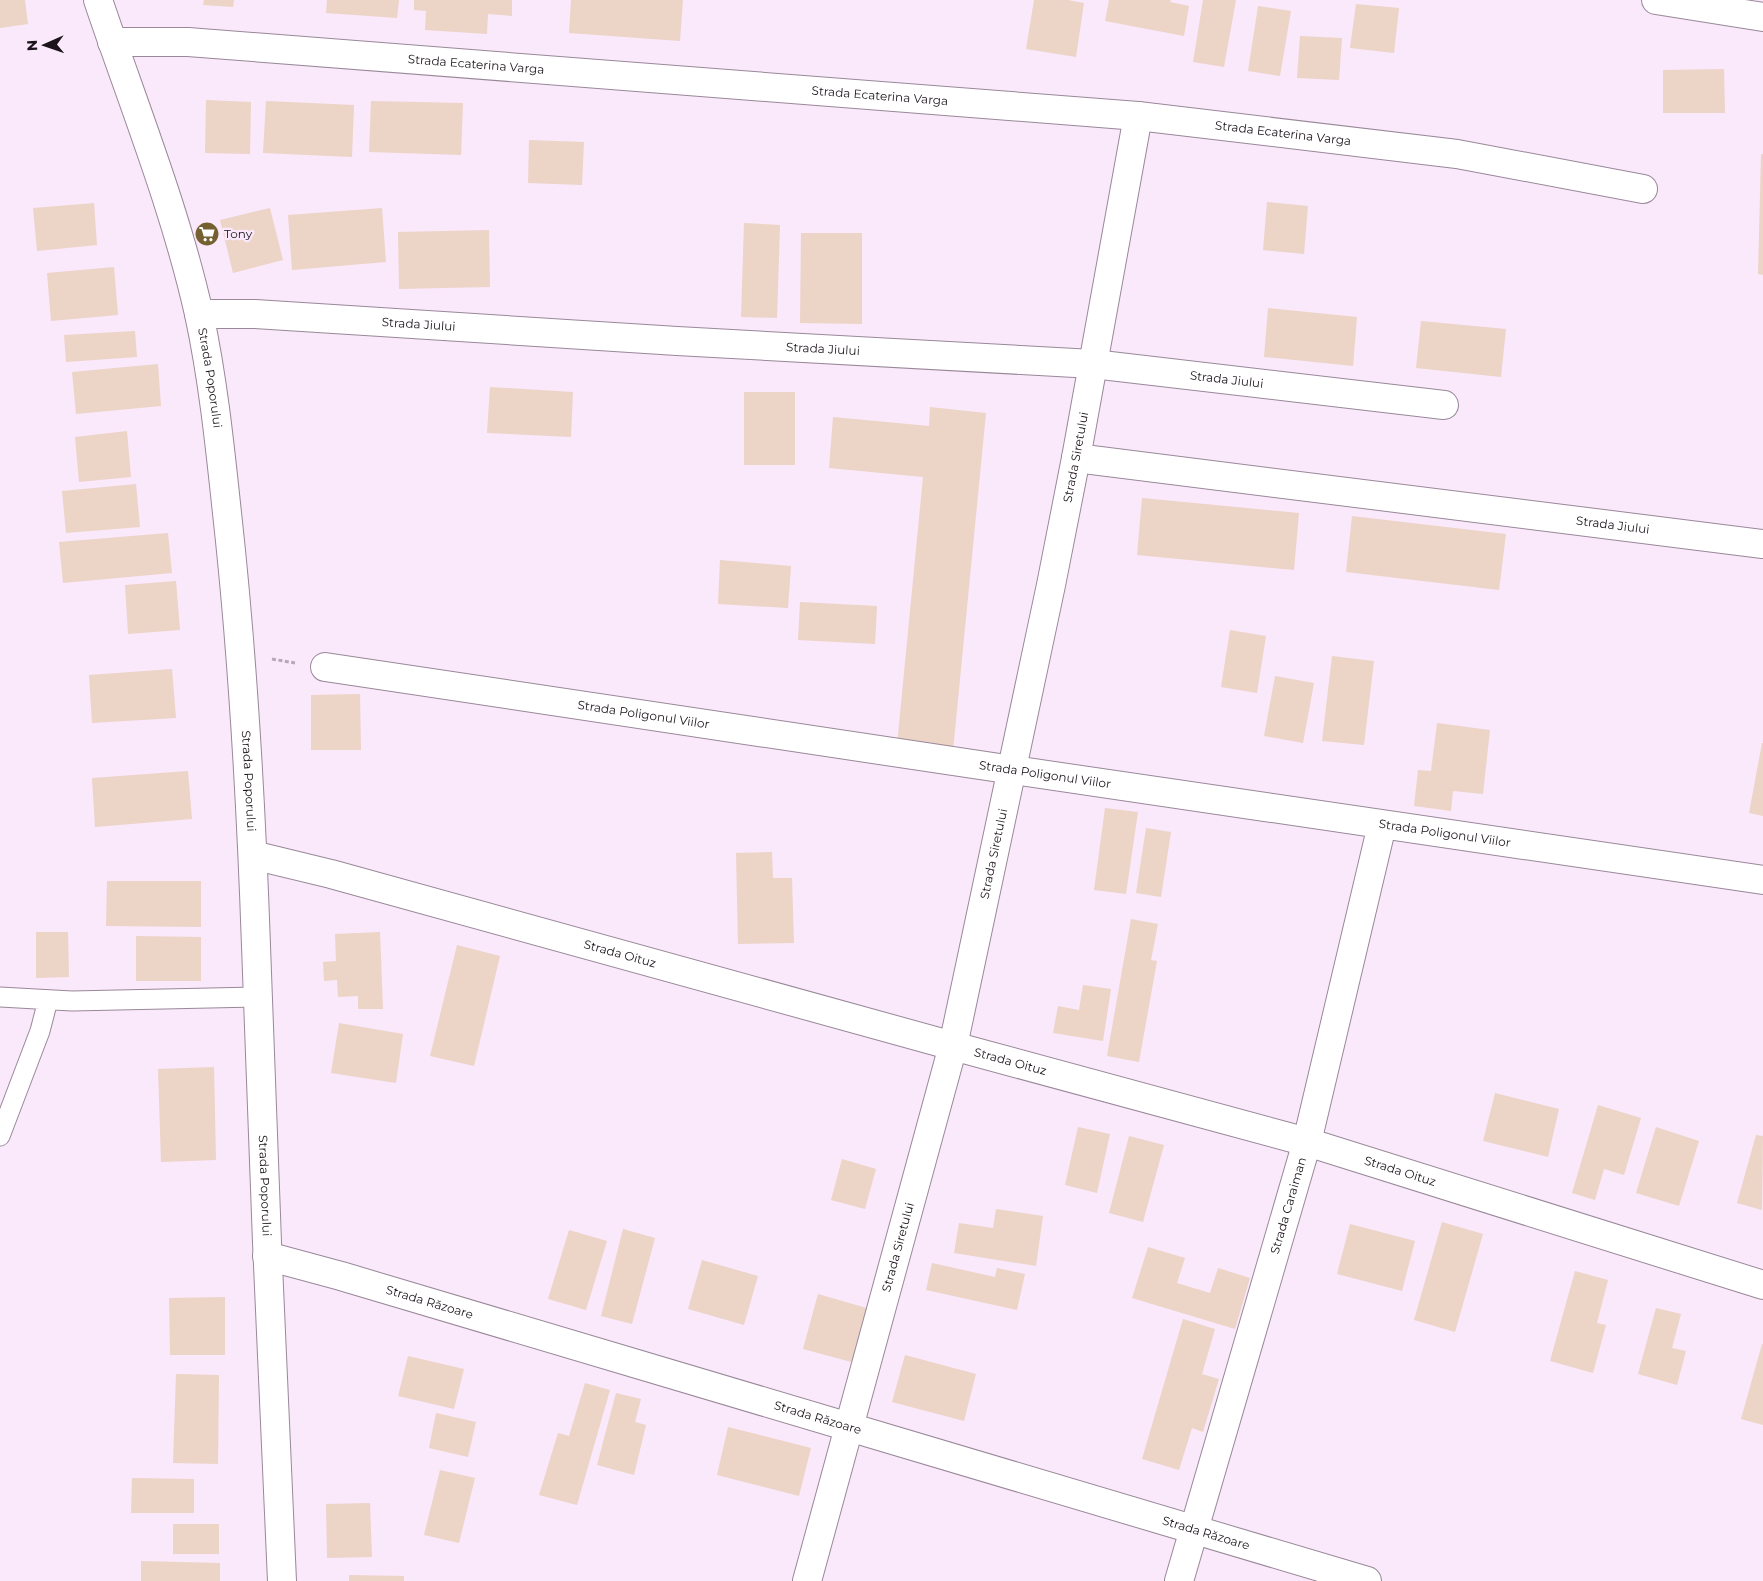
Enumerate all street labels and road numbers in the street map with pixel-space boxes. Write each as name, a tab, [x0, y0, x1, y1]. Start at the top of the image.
street label: Strada Ecaterina Varga	[407, 51, 545, 77]
street label: Strada Ecaterina Varga	[811, 83, 949, 108]
street label: Strada Ecaterina Varga	[1214, 117, 1352, 148]
street label: Strada Jiului	[381, 314, 456, 334]
street label: Strada Poporului	[195, 326, 225, 429]
street label: Strada Jiului	[786, 339, 860, 358]
street label: Strada Jiului	[1189, 367, 1264, 391]
street label: Strada Siretului	[1059, 411, 1091, 504]
street label: Strada Jiului	[1575, 513, 1650, 537]
street label: Strada Poligonul Viilor	[577, 697, 711, 731]
street label: Strada Poporului	[239, 730, 259, 832]
street label: Strada Poligonul Viilor	[978, 757, 1112, 791]
street label: Strada Siretului	[976, 807, 1010, 900]
street label: Strada Poligonul Viilor	[1378, 816, 1512, 850]
street label: Strada Oituz	[582, 936, 658, 971]
street label: Strada Oituz	[973, 1044, 1048, 1078]
street label: Strada Poporului	[256, 1135, 275, 1237]
street label: Strada Oituz	[1363, 1152, 1438, 1189]
street label: Strada Caraiman	[1267, 1155, 1309, 1256]
street label: Strada Siretului	[878, 1201, 917, 1293]
street label: Strada Răzoare	[384, 1282, 475, 1322]
street label: Strada Răzoare	[772, 1397, 863, 1437]
street label: Strada Răzoare	[1161, 1513, 1252, 1553]

